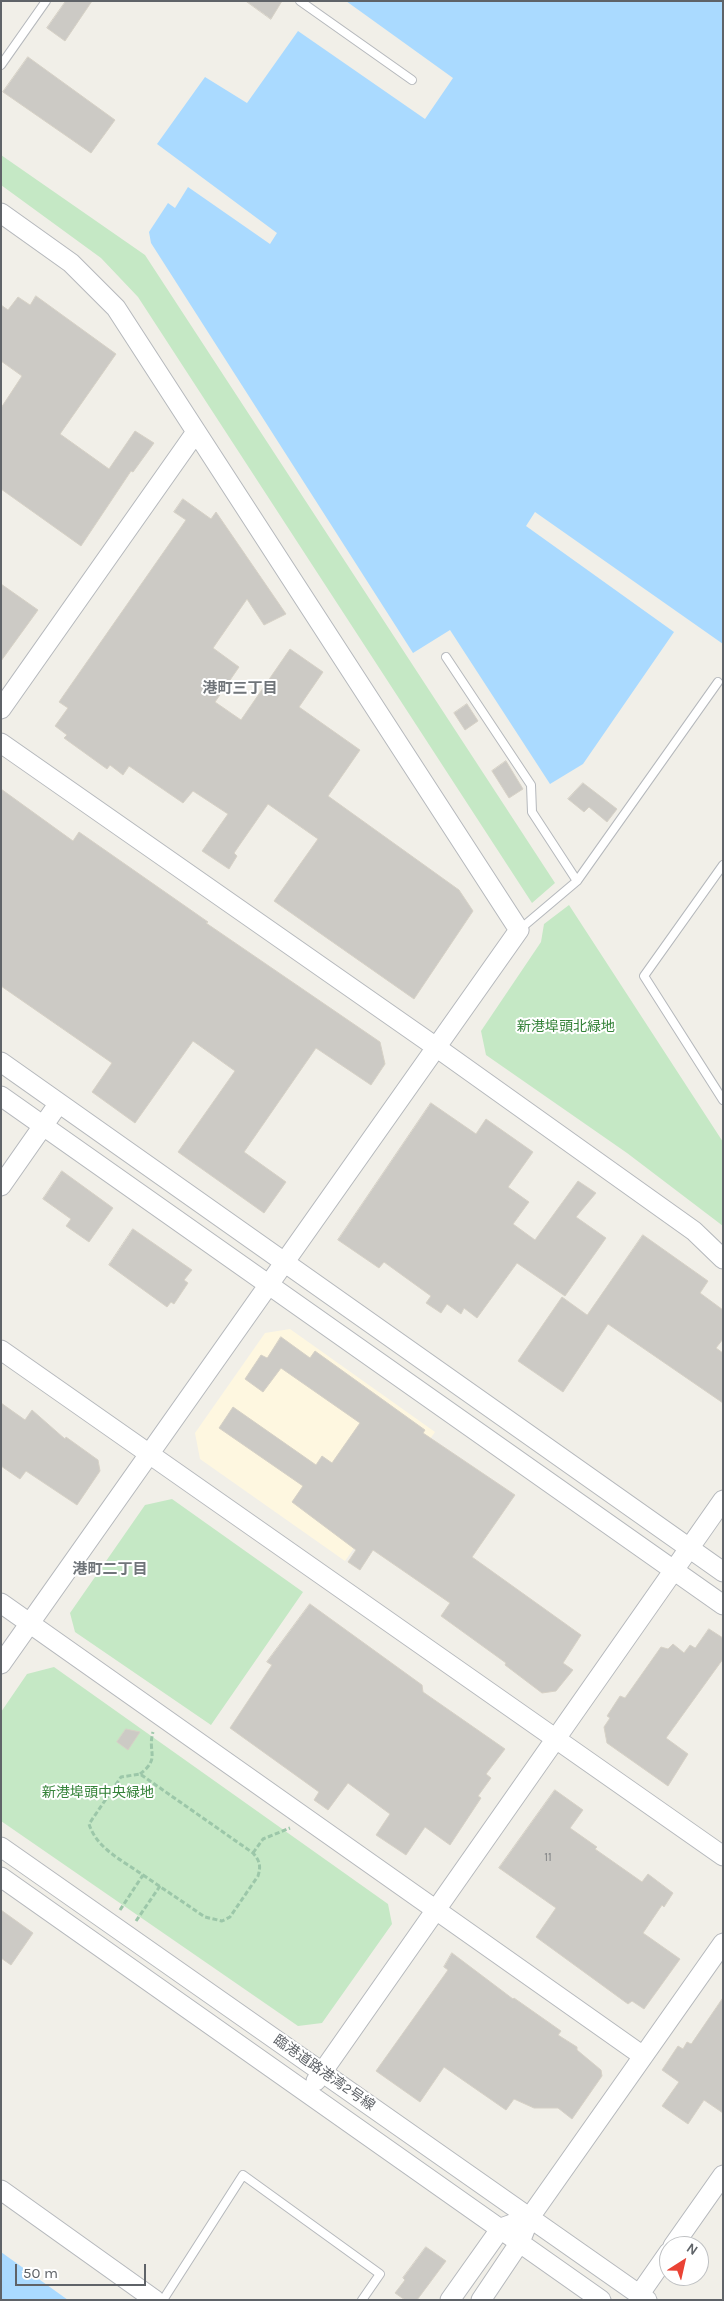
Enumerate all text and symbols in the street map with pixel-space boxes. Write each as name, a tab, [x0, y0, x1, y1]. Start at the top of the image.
district label: 港町三丁目	[203, 680, 277, 698]
park label: 新港埠頭北緑地	[517, 1019, 615, 1035]
district label: 港町二丁目	[73, 1561, 147, 1579]
park label: 新港埠頭中央緑地	[42, 1785, 154, 1801]
house number: 11	[544, 1851, 552, 1865]
street label: 臨港道路港湾2号線	[270, 2032, 378, 2114]
north arrow	[659, 2236, 709, 2286]
text: N	[683, 2239, 701, 2259]
scale bar	[18, 2254, 149, 2286]
text: 50 m	[23, 2264, 58, 2282]

